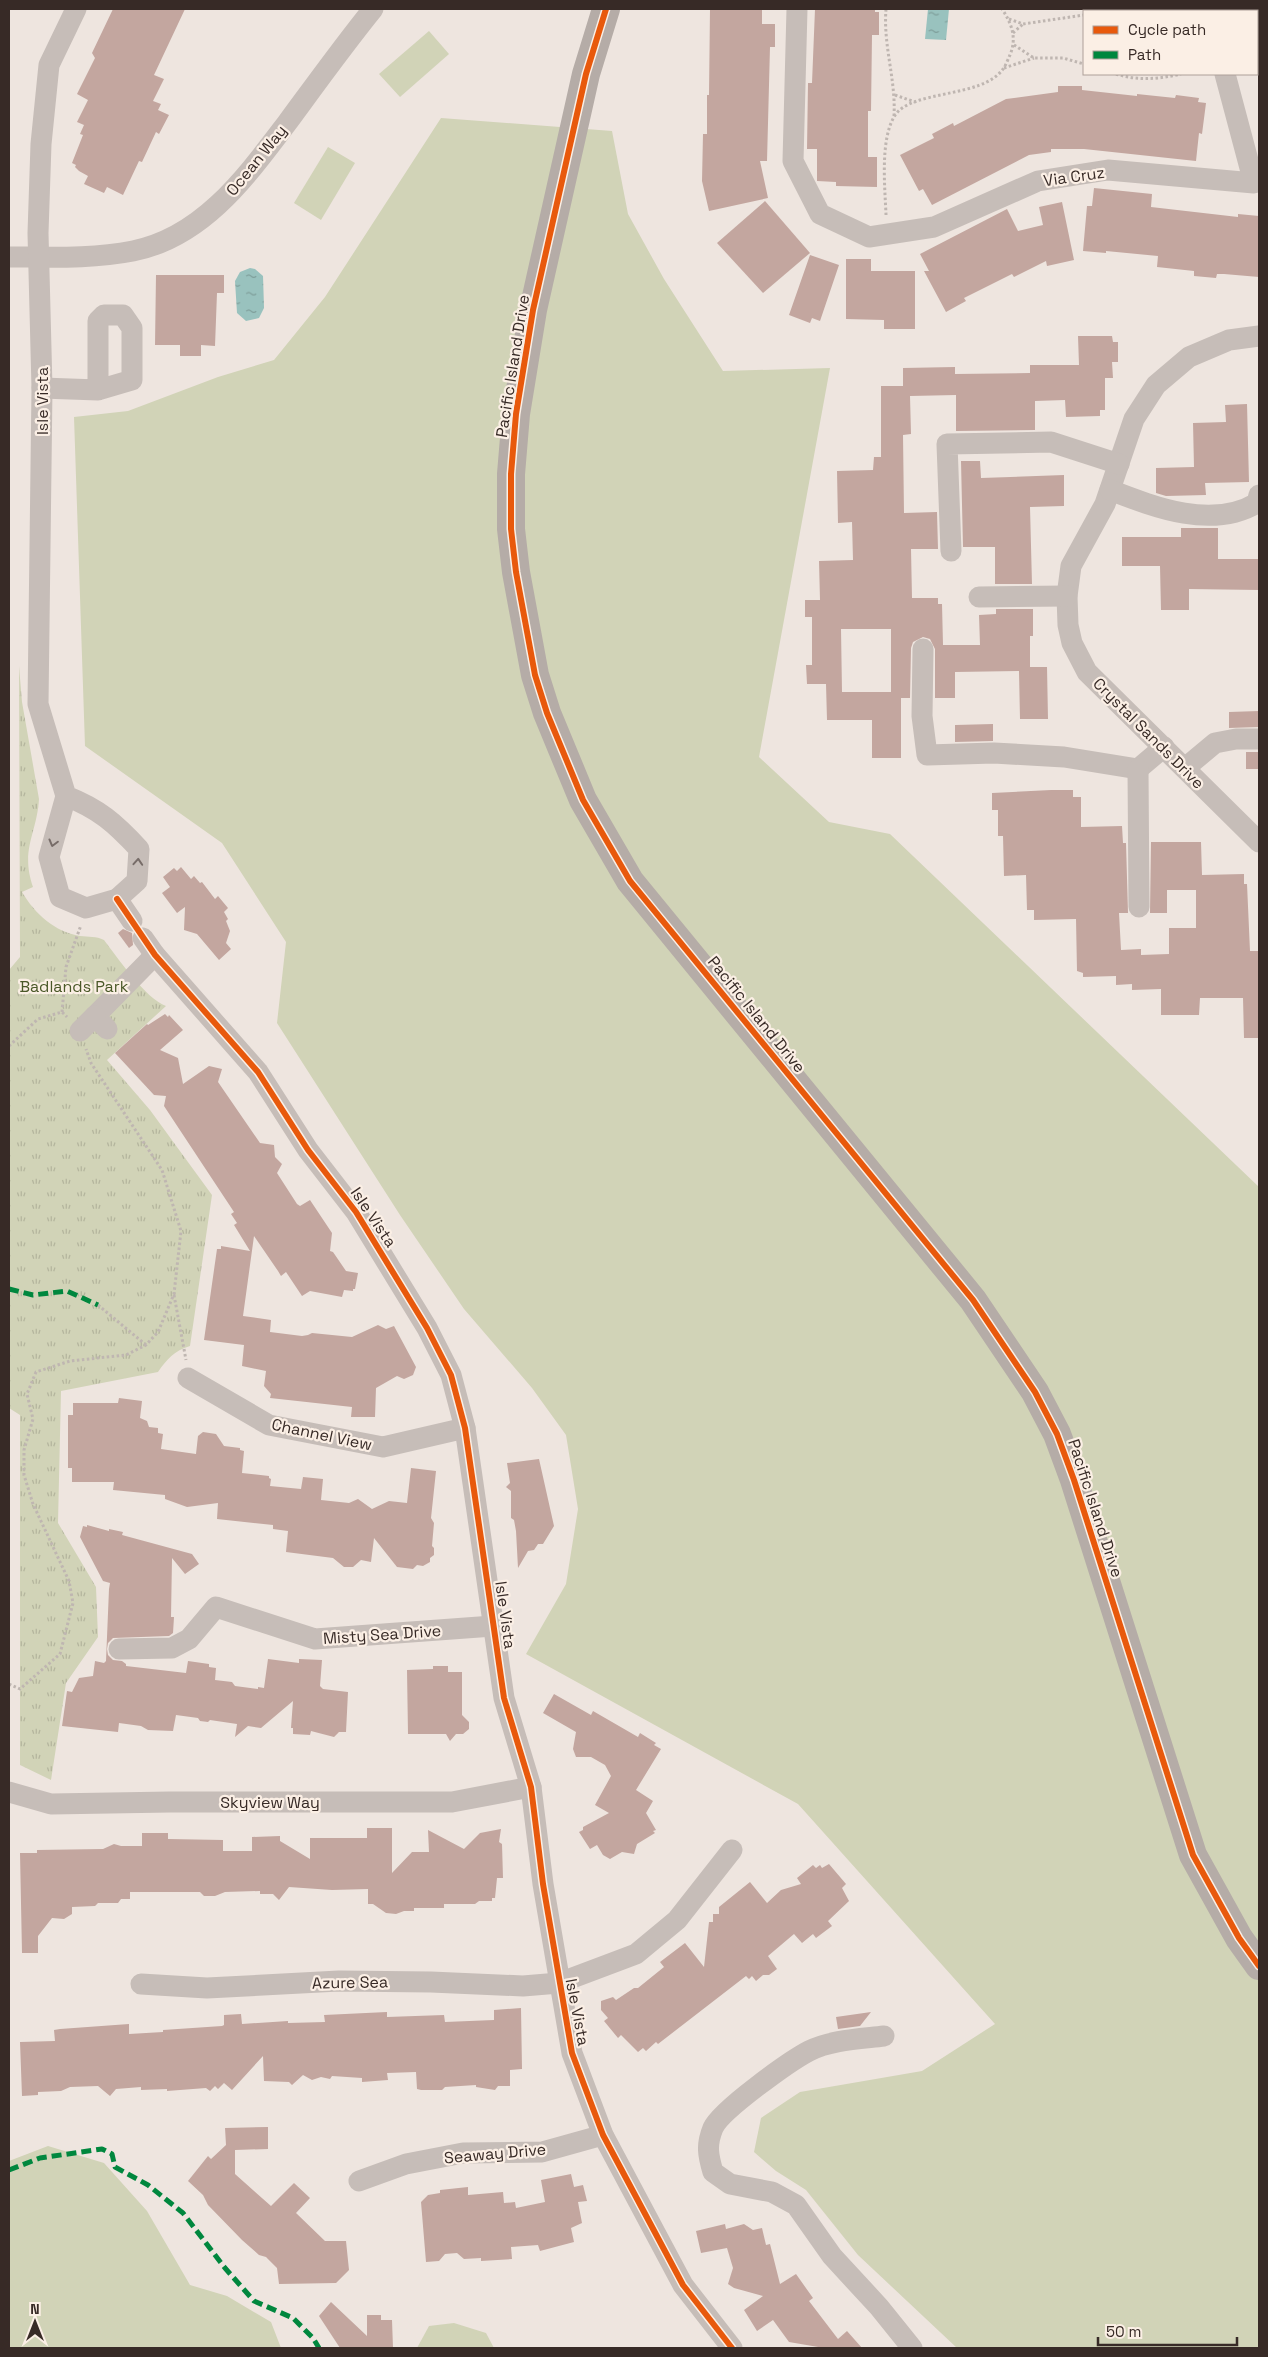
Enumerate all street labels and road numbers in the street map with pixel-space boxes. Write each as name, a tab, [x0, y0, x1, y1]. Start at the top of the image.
street label: Ocean Way	[221, 121, 291, 200]
street label: Via Cruz	[1042, 162, 1106, 191]
street label: Pacific Island Drive	[491, 293, 534, 439]
street label: Isle Vista	[32, 367, 53, 435]
street label: Crystal Sands Drive	[1089, 673, 1209, 793]
street label: Pacific Island Drive	[703, 952, 810, 1077]
street label: Isle Vista	[346, 1183, 401, 1251]
street label: Channel View	[270, 1414, 374, 1455]
street label: Pacific Island Drive	[1063, 1436, 1128, 1580]
street label: Isle Vista	[490, 1580, 521, 1650]
street label: Misty Sea Drive	[322, 1620, 442, 1649]
street label: Skyview Way	[220, 1792, 320, 1813]
street label: Azure Sea	[312, 1971, 388, 1994]
street label: Isle Vista	[561, 1977, 594, 2048]
street label: Seaway Drive	[443, 2139, 547, 2168]

